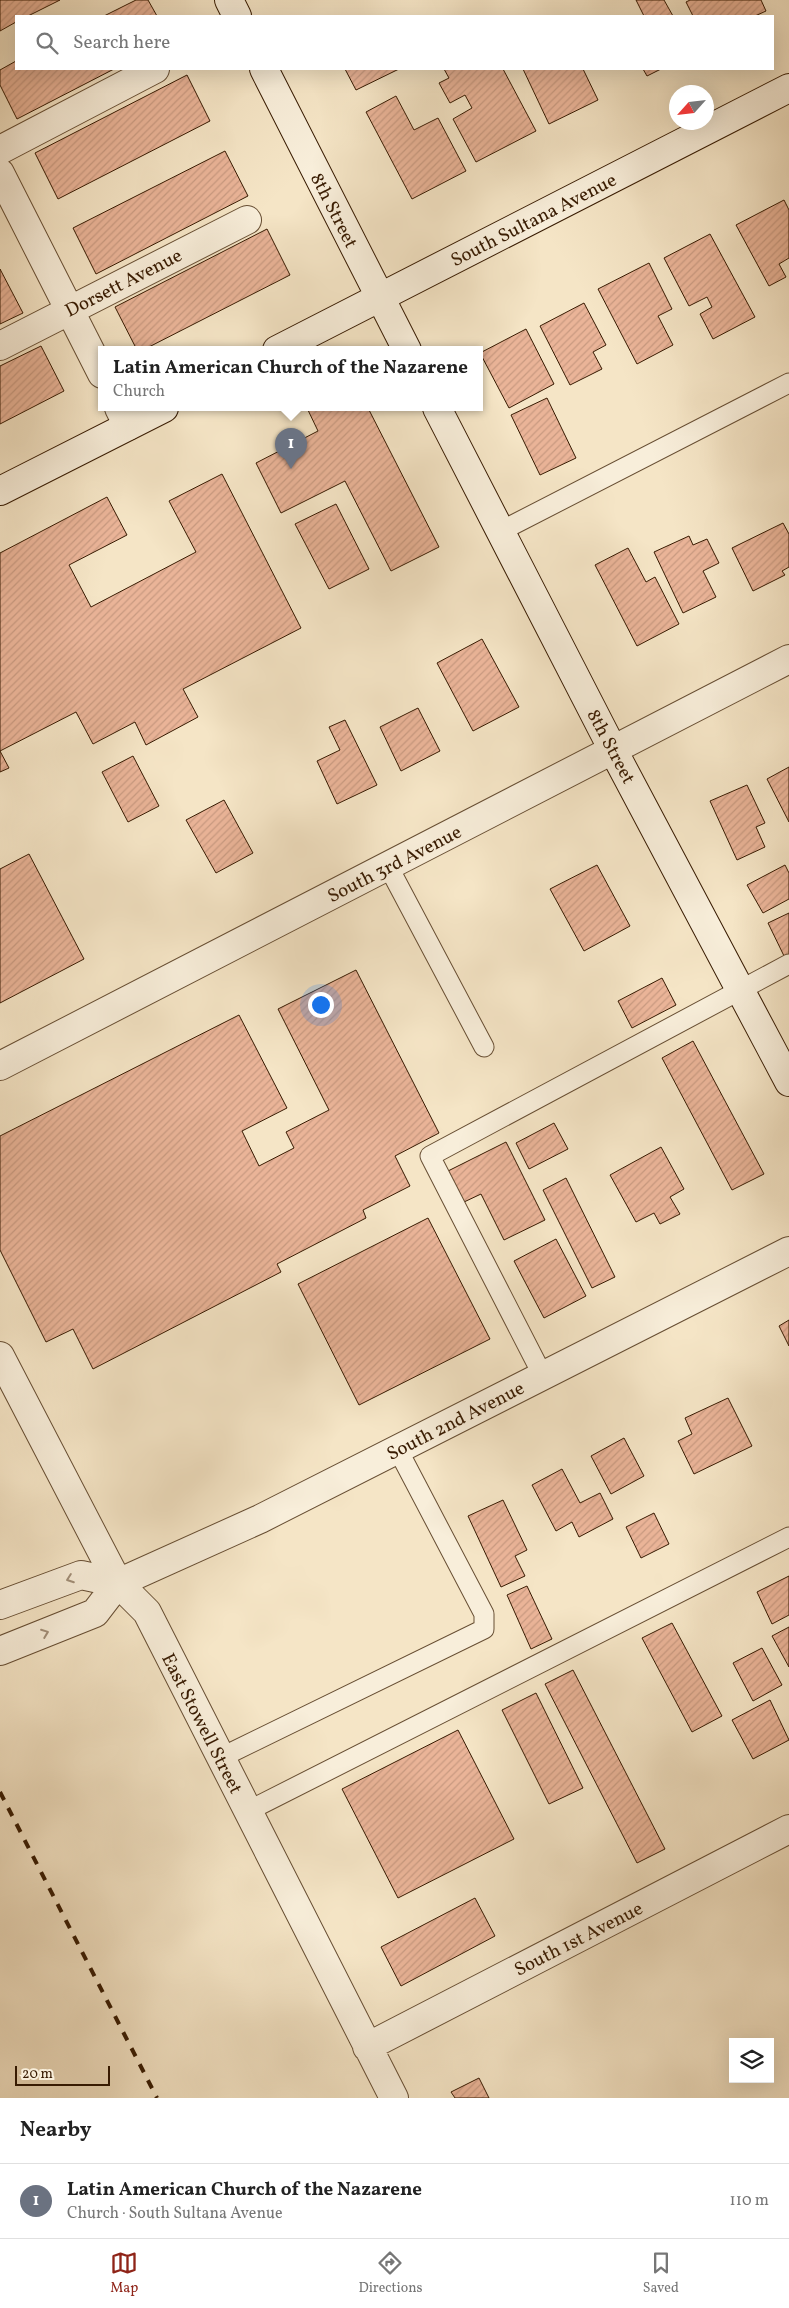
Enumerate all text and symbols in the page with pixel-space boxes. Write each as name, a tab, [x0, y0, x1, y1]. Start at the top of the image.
search box	[15, 15, 774, 70]
icon: search	[33, 29, 61, 57]
text: Search here	[73, 30, 170, 56]
north arrow	[669, 85, 714, 130]
street label: South Sultana Avenue	[447, 168, 621, 274]
street label: 8th Street	[303, 169, 363, 253]
street label: Dorsett Avenue	[61, 243, 187, 324]
popup	[98, 346, 483, 411]
text: Latin American Church of the Nazarene	[113, 355, 468, 381]
text: Church	[113, 381, 165, 403]
pin: 1	[275, 428, 307, 469]
street label: 8th Street	[580, 705, 641, 789]
street label: South 3rd Avenue	[323, 820, 467, 910]
your location	[308, 992, 334, 1018]
street label: South 2nd Avenue	[383, 1376, 529, 1468]
one-way arrow	[67, 1573, 75, 1583]
one-way arrow	[41, 1629, 49, 1639]
street label: East Stowell Street	[154, 1649, 248, 1799]
street label: South 1st Avenue	[510, 1896, 648, 1983]
map controls	[729, 2038, 774, 2083]
button: layers	[729, 2038, 774, 2083]
scale bar	[15, 2063, 110, 2086]
text: 20 m	[22, 2065, 53, 2084]
text: Nearby	[20, 2116, 91, 2145]
text: Latin American Church of the Nazarene	[67, 2177, 422, 2203]
text: 1	[33, 2190, 39, 2212]
text: 110 m	[730, 2190, 769, 2212]
text: Church · South Sultana Avenue	[67, 2203, 283, 2225]
tab: Map	[110, 2249, 138, 2298]
tab: Directions	[358, 2249, 423, 2298]
tab: Saved	[643, 2249, 679, 2298]

